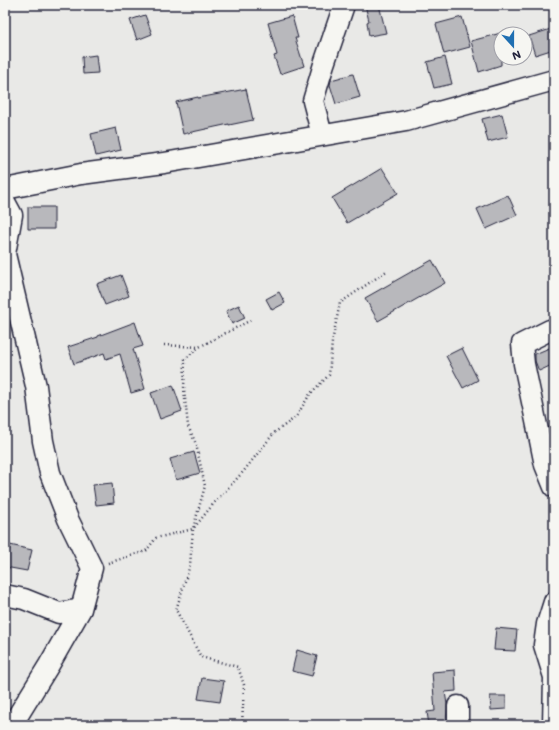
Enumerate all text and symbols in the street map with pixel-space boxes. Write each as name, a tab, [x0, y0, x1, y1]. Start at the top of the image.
north arrow	[493, 26, 533, 66]
text: N	[510, 47, 523, 64]

